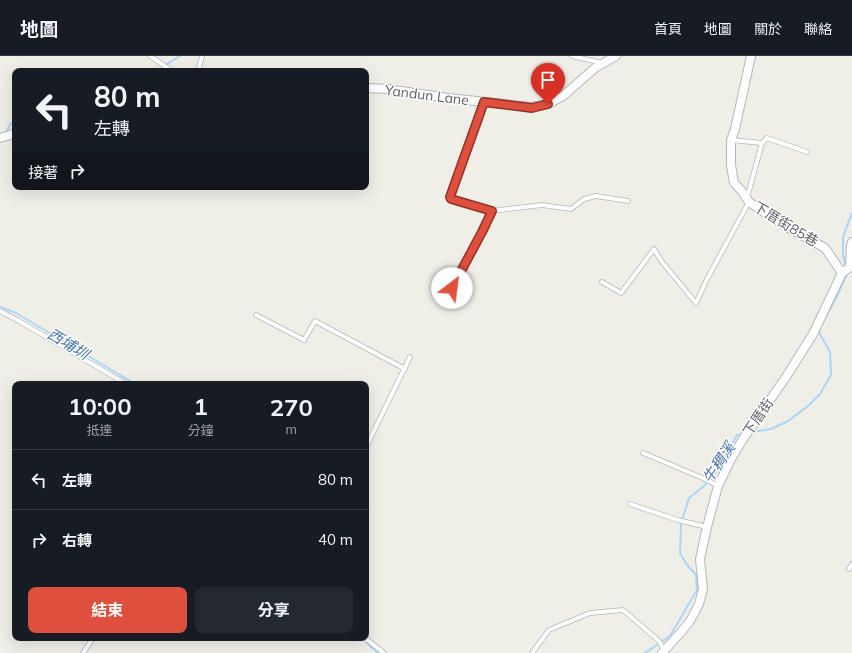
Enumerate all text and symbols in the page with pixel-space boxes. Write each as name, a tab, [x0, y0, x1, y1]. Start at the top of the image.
text: 地圖	[20, 17, 58, 41]
text: 首頁	[654, 20, 682, 38]
text: 地圖	[704, 20, 732, 38]
text: 關於	[754, 20, 782, 38]
text: 聯絡	[804, 20, 832, 38]
pin	[531, 63, 565, 104]
icon: arrive	[537, 69, 559, 91]
text: 80 m	[94, 79, 160, 114]
street label: Yandun Lane	[383, 81, 470, 109]
icon: left	[28, 84, 80, 136]
text: 左轉	[94, 117, 130, 140]
icon: right	[66, 160, 88, 182]
text: 接著	[28, 163, 58, 182]
street label: 下厝街85巷	[750, 198, 822, 250]
position arrow	[431, 267, 473, 309]
water label: 西埔圳	[44, 324, 94, 364]
text: 10:00	[68, 391, 132, 421]
text: 1	[193, 391, 208, 421]
text: 270	[270, 392, 313, 422]
street label: 下厝街	[739, 395, 777, 439]
text: m	[286, 421, 297, 437]
text: 抵達	[87, 422, 113, 438]
text: 分鐘	[188, 422, 214, 438]
water label: 牛稠溪	[698, 437, 740, 487]
icon: left	[28, 469, 50, 491]
text: 80 m	[318, 470, 353, 489]
text: 左轉	[62, 471, 92, 490]
icon: right	[28, 529, 50, 551]
text: 40 m	[318, 530, 353, 549]
text: 右轉	[62, 531, 92, 550]
button: 結束	[28, 587, 187, 633]
button: 分享	[195, 587, 353, 633]

